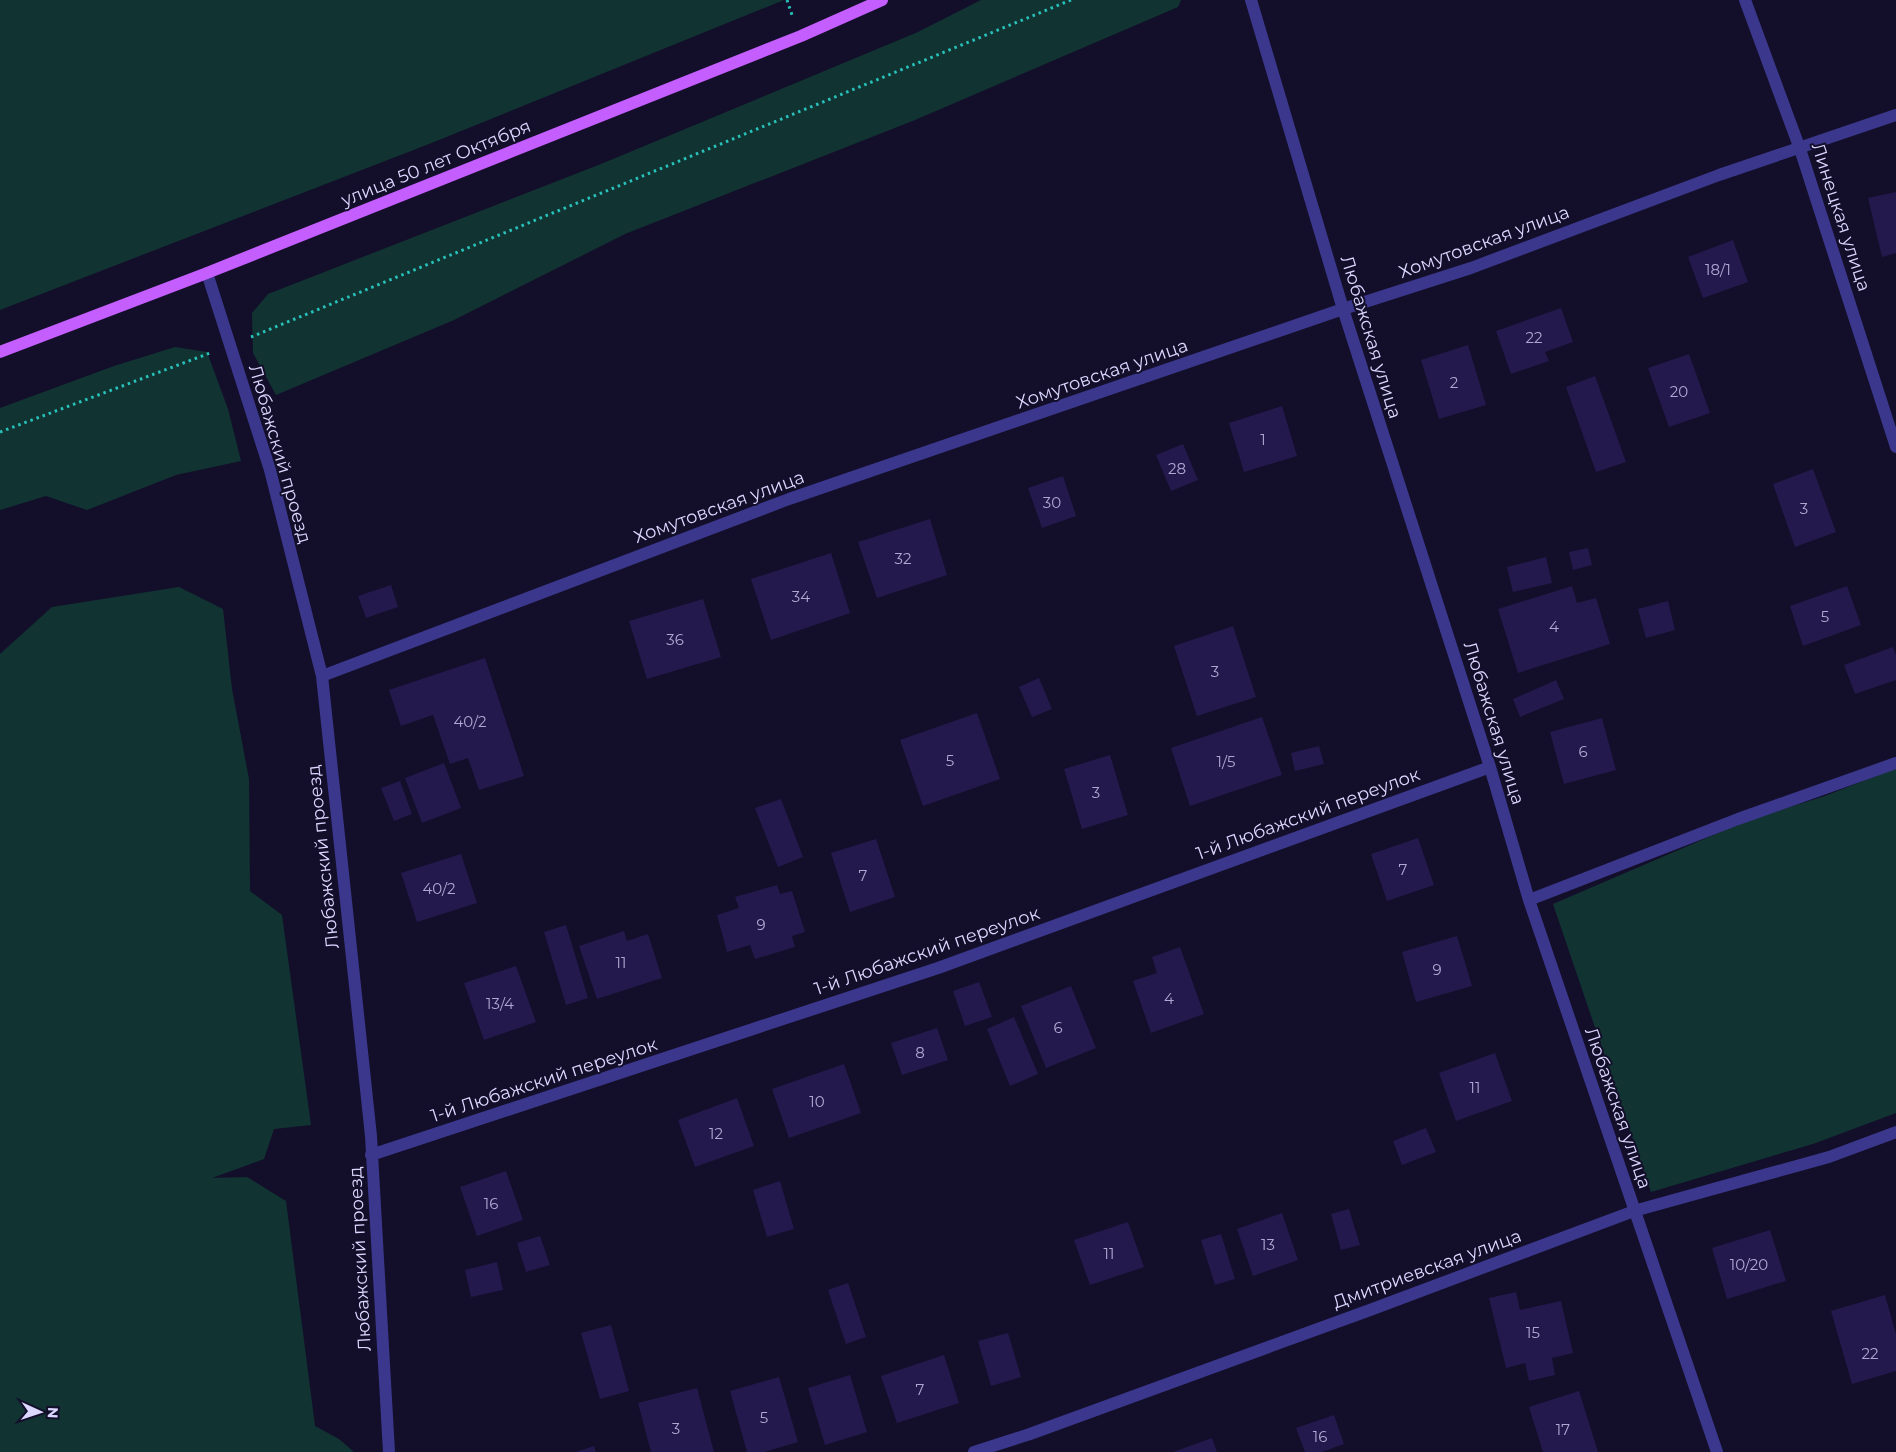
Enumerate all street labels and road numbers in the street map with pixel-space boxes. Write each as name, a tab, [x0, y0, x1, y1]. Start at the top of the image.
street label: улица 50 лет Октября	[337, 115, 534, 212]
street label: Линецкая улица	[1807, 140, 1875, 294]
street label: Хомутовская улица	[1396, 201, 1572, 283]
street label: Любажская улица	[1336, 253, 1406, 421]
street label: Хомутовская улица	[1013, 334, 1191, 414]
street label: Любажский проезд	[244, 362, 316, 546]
street label: Хомутовская улица	[631, 466, 807, 548]
street label: Любажская улица	[1459, 639, 1529, 807]
street label: 1-й Любажский переулок	[1193, 763, 1423, 865]
street label: Любажский проезд	[302, 764, 344, 950]
street label: 1-й Любажский переулок	[812, 902, 1043, 1000]
street label: Любажская улица	[1580, 1024, 1656, 1192]
street label: 1-й Любажский переулок	[428, 1033, 660, 1127]
street label: Любажский проезд	[344, 1166, 376, 1352]
street label: Дмитриевская улица	[1330, 1225, 1524, 1313]

